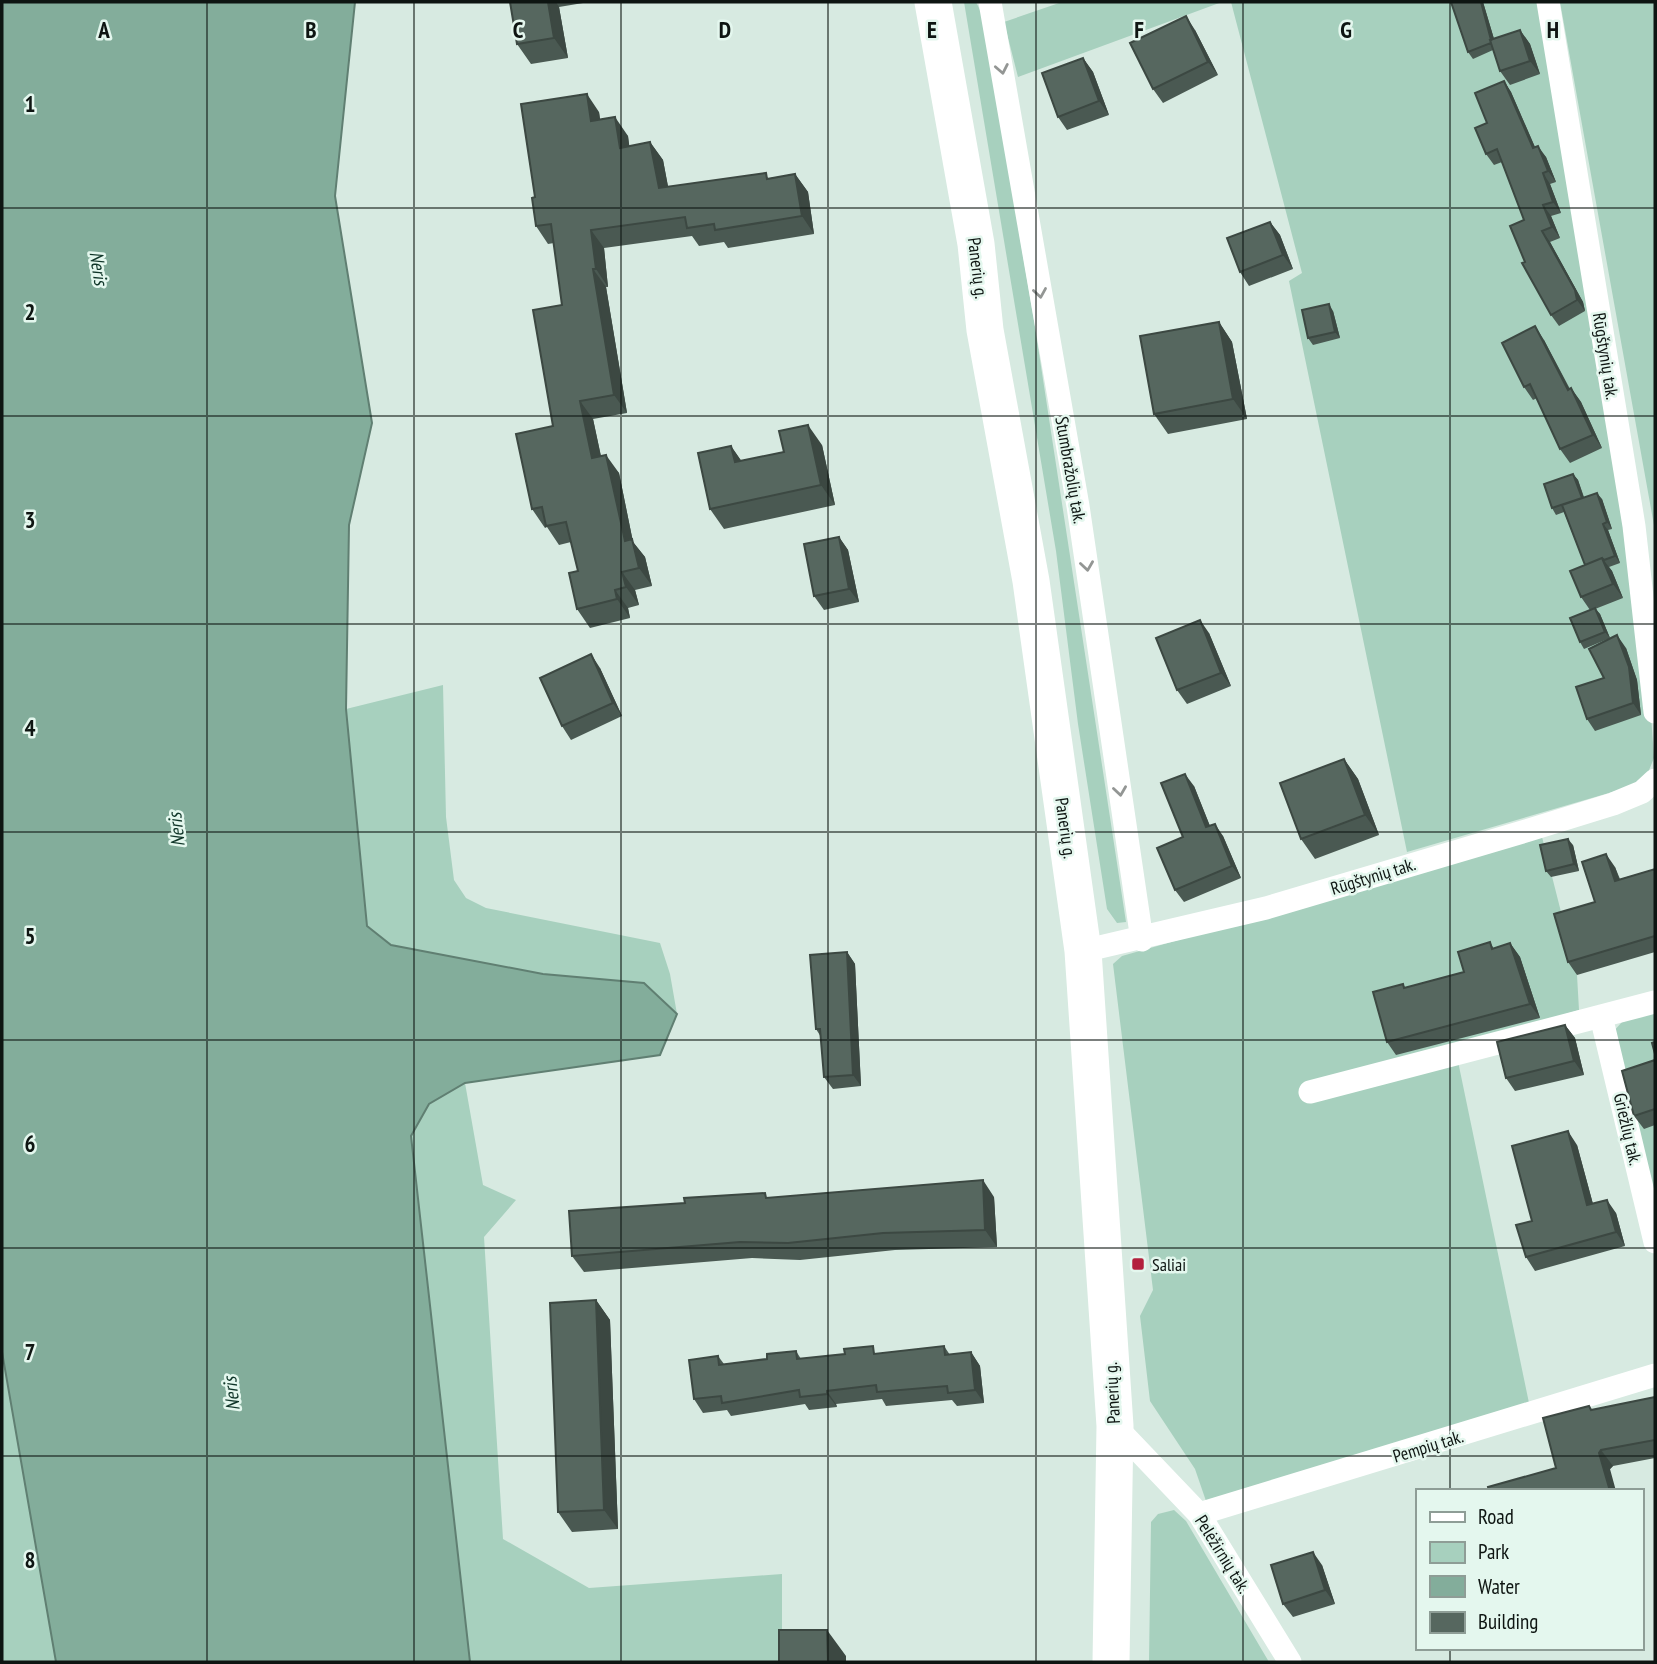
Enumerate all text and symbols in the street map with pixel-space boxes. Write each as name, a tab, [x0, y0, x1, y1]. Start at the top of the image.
text: A	[97, 15, 110, 44]
text: B	[305, 15, 317, 44]
text: C	[513, 15, 524, 44]
text: D	[719, 15, 731, 44]
text: E	[927, 15, 937, 44]
text: F	[1134, 15, 1144, 44]
text: G	[1340, 15, 1352, 44]
text: H	[1547, 15, 1559, 44]
one-way arrow	[994, 63, 1009, 75]
text: 1	[25, 89, 36, 118]
street label: Panerių g.	[963, 236, 993, 300]
water label: Neris	[85, 249, 114, 288]
one-way arrow	[1032, 287, 1047, 299]
text: 2	[25, 297, 36, 326]
street label: Rūgštynių tak.	[1588, 311, 1624, 401]
street label: Stumbražolių tak.	[1050, 415, 1092, 525]
text: 3	[25, 505, 36, 534]
one-way arrow	[1079, 560, 1094, 572]
text: 4	[25, 713, 36, 742]
one-way arrow	[1112, 785, 1127, 797]
street label: Panerių g.	[1050, 796, 1082, 860]
water label: Neris	[162, 810, 190, 848]
street label: Rūgštynių tak.	[1328, 852, 1418, 900]
text: 5	[25, 921, 36, 950]
street label: Griežlių tak.	[1609, 1091, 1647, 1167]
text: 6	[25, 1129, 36, 1158]
place label: Saliai	[1152, 1253, 1186, 1276]
marker: Saliai	[1130, 1256, 1146, 1272]
text: 7	[25, 1337, 36, 1366]
street label: Panerių g.	[1099, 1362, 1125, 1424]
water label: Neris	[217, 1374, 245, 1412]
street label: Pempių tak.	[1390, 1424, 1466, 1468]
legend	[1416, 1489, 1643, 1650]
text: Road	[1478, 1503, 1514, 1530]
street label: Pelėžirnių tak.	[1190, 1511, 1256, 1597]
text: Park	[1478, 1538, 1509, 1565]
text: 8	[25, 1545, 36, 1574]
text: Water	[1478, 1573, 1520, 1600]
text: Building	[1478, 1608, 1538, 1635]

